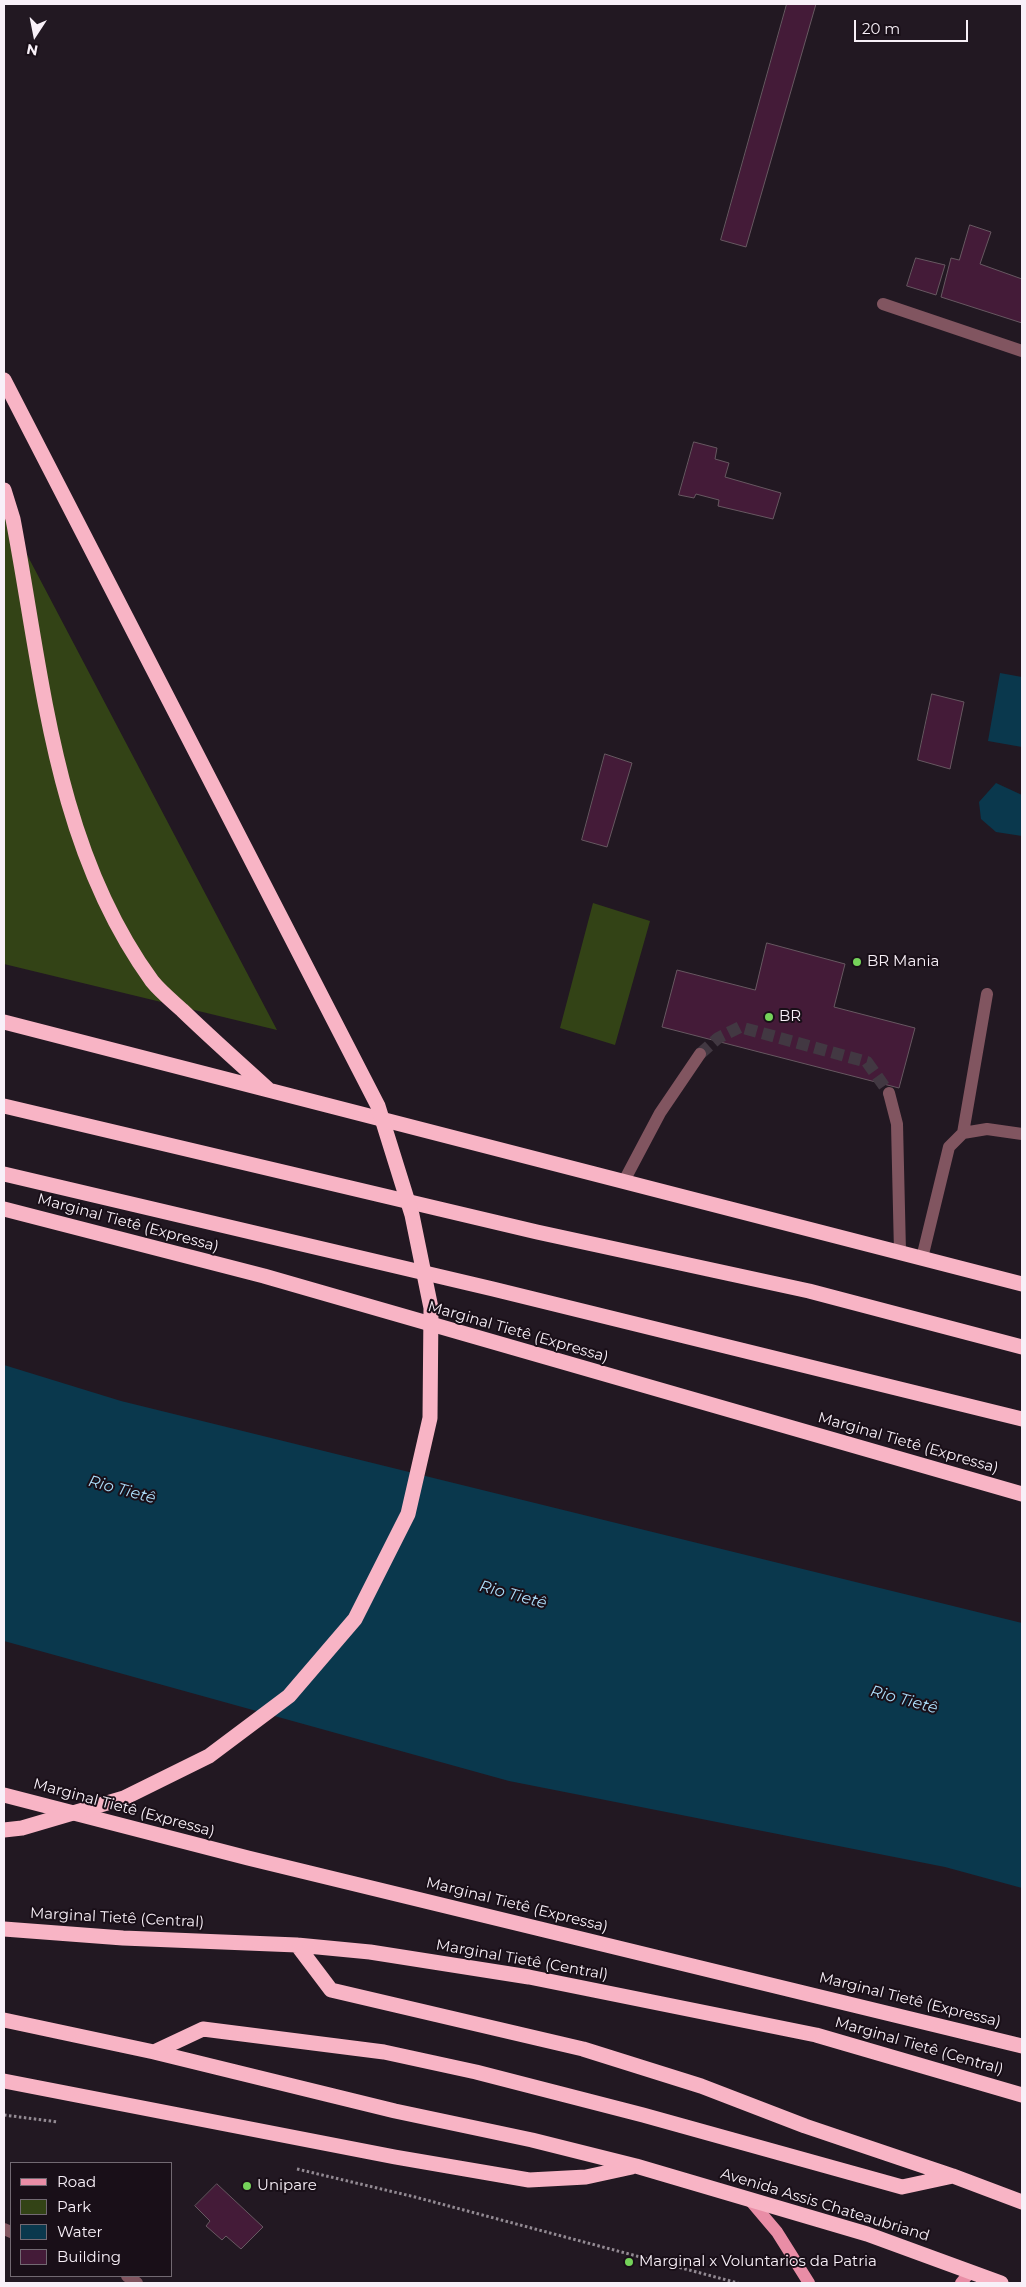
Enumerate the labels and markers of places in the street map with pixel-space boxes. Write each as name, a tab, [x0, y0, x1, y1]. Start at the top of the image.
place label: BR Mania	[867, 953, 939, 971]
marker: BR Mania	[851, 956, 863, 968]
place label: BR	[779, 1008, 801, 1026]
marker: BR	[763, 1011, 775, 1023]
place label: Unipare	[257, 2177, 317, 2195]
marker: Unipare	[241, 2180, 253, 2192]
place label: Marginal x Voluntarios da Patria	[639, 2253, 877, 2271]
marker: Marginal x Voluntarios da Patria	[623, 2256, 635, 2268]

